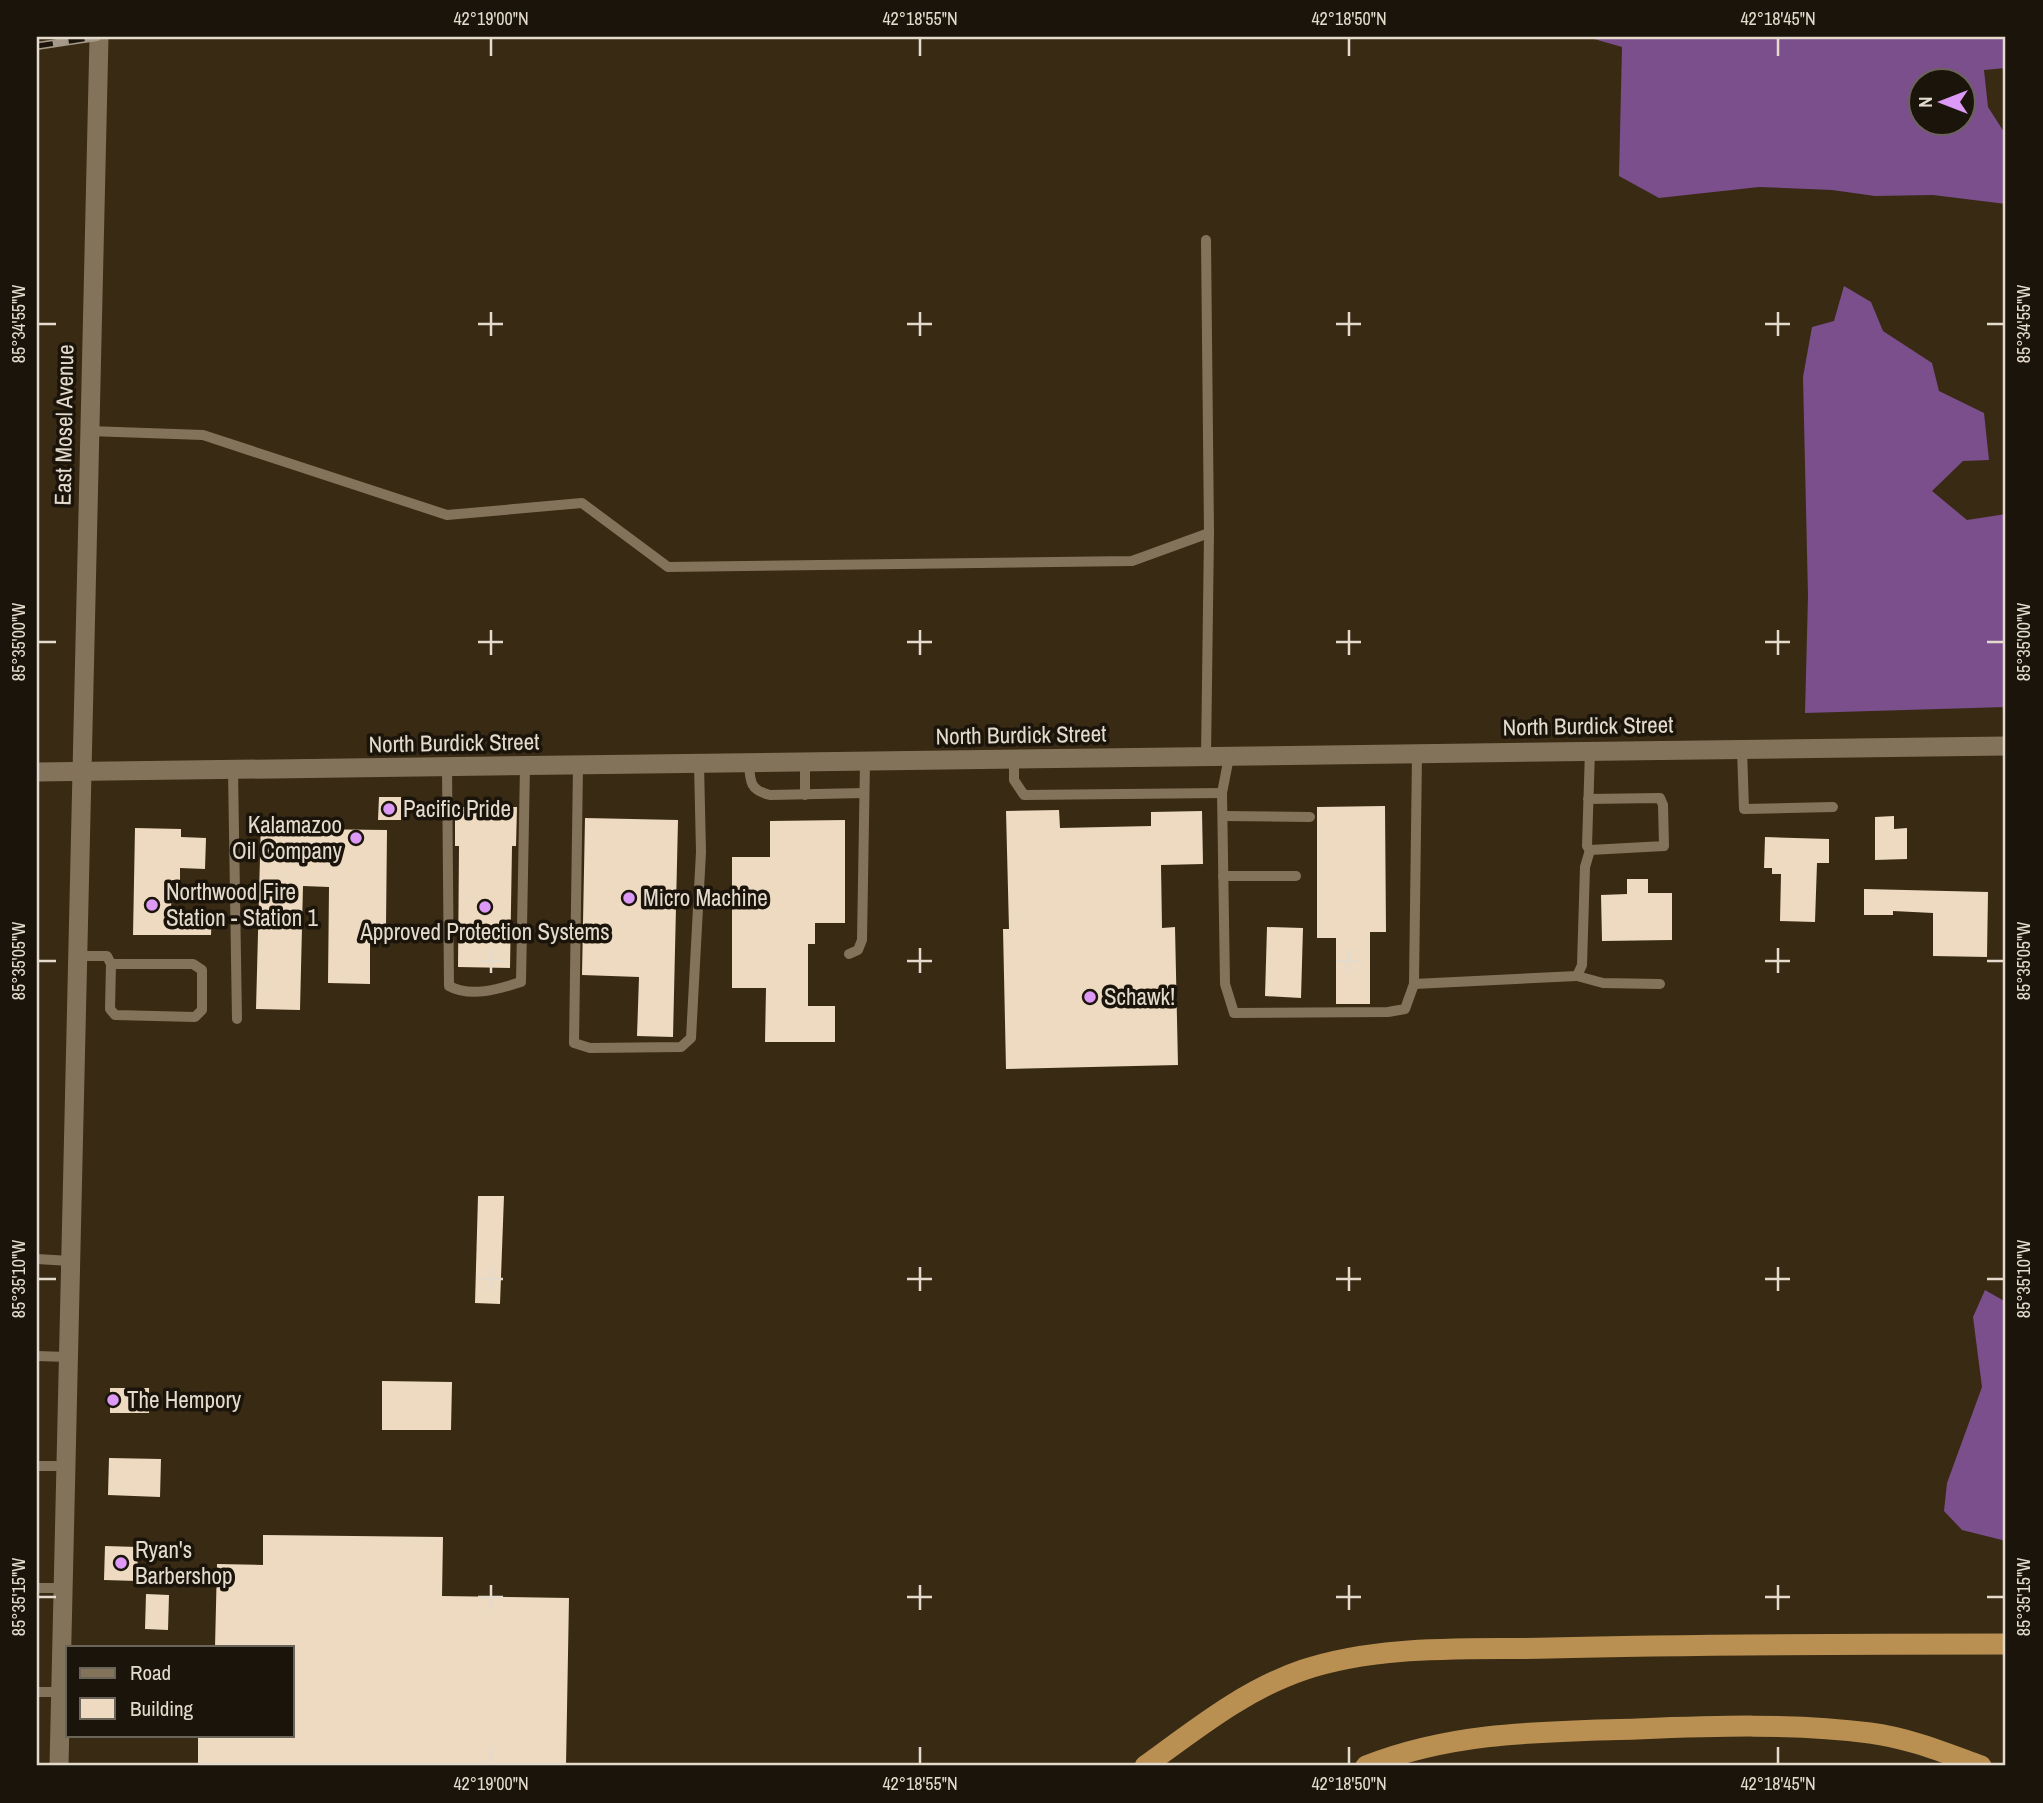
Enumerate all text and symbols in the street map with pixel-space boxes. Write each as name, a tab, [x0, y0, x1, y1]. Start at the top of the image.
text: 42°19'00"N	[453, 6, 529, 31]
text: 42°18'55"N	[882, 6, 958, 31]
text: 42°18'50"N	[1311, 6, 1387, 31]
text: 42°18'45"N	[1740, 6, 1816, 31]
north arrow	[1906, 66, 1976, 136]
text: N	[1912, 96, 1938, 108]
text: 85°34'55"W	[6, 285, 31, 363]
text: 85°34'55"W	[2011, 285, 2036, 363]
street label: East Mosel Avenue	[47, 344, 80, 506]
text: 85°35'00"W	[6, 603, 31, 681]
text: 85°35'00"W	[2011, 603, 2036, 681]
street label: North Burdick Street	[1502, 709, 1674, 742]
street label: North Burdick Street	[935, 718, 1107, 751]
street label: North Burdick Street	[368, 726, 540, 759]
place label: Pacific Pride	[403, 793, 511, 824]
marker: Pacific Pride	[381, 801, 397, 817]
place label: Kalamazoo Oil Company	[232, 809, 343, 866]
marker: Kalamazoo Oil Company	[348, 830, 364, 846]
place label: Northwood Fire Station - Station 1	[166, 876, 319, 933]
place label: Micro Machine	[643, 882, 768, 913]
marker: Micro Machine	[621, 890, 637, 906]
marker: Northwood Fire Station - Station 1	[144, 897, 160, 913]
marker: Approved Protection Systems	[477, 899, 493, 915]
place label: Approved Protection Systems	[359, 916, 610, 947]
text: 85°35'05"W	[6, 922, 31, 1000]
text: 85°35'05"W	[2011, 922, 2036, 1000]
place label: Schawk!	[1104, 981, 1175, 1012]
marker: Schawk!	[1082, 989, 1098, 1005]
text: 85°35'10"W	[6, 1240, 31, 1318]
text: 85°35'10"W	[2011, 1240, 2036, 1318]
place label: The Hempory	[127, 1384, 242, 1415]
marker: The Hempory	[105, 1392, 121, 1408]
place label: Ryan's Barbershop	[135, 1534, 233, 1591]
marker: Ryan's Barbershop	[113, 1555, 129, 1571]
text: 85°35'15"W	[6, 1558, 31, 1636]
text: 85°35'15"W	[2011, 1558, 2036, 1636]
legend	[66, 1646, 294, 1736]
text: Road	[130, 1658, 171, 1687]
text: Building	[130, 1694, 194, 1723]
text: 42°19'00"N	[453, 1771, 529, 1796]
text: 42°18'55"N	[882, 1771, 958, 1796]
text: 42°18'50"N	[1311, 1771, 1387, 1796]
text: 42°18'45"N	[1740, 1771, 1816, 1796]

